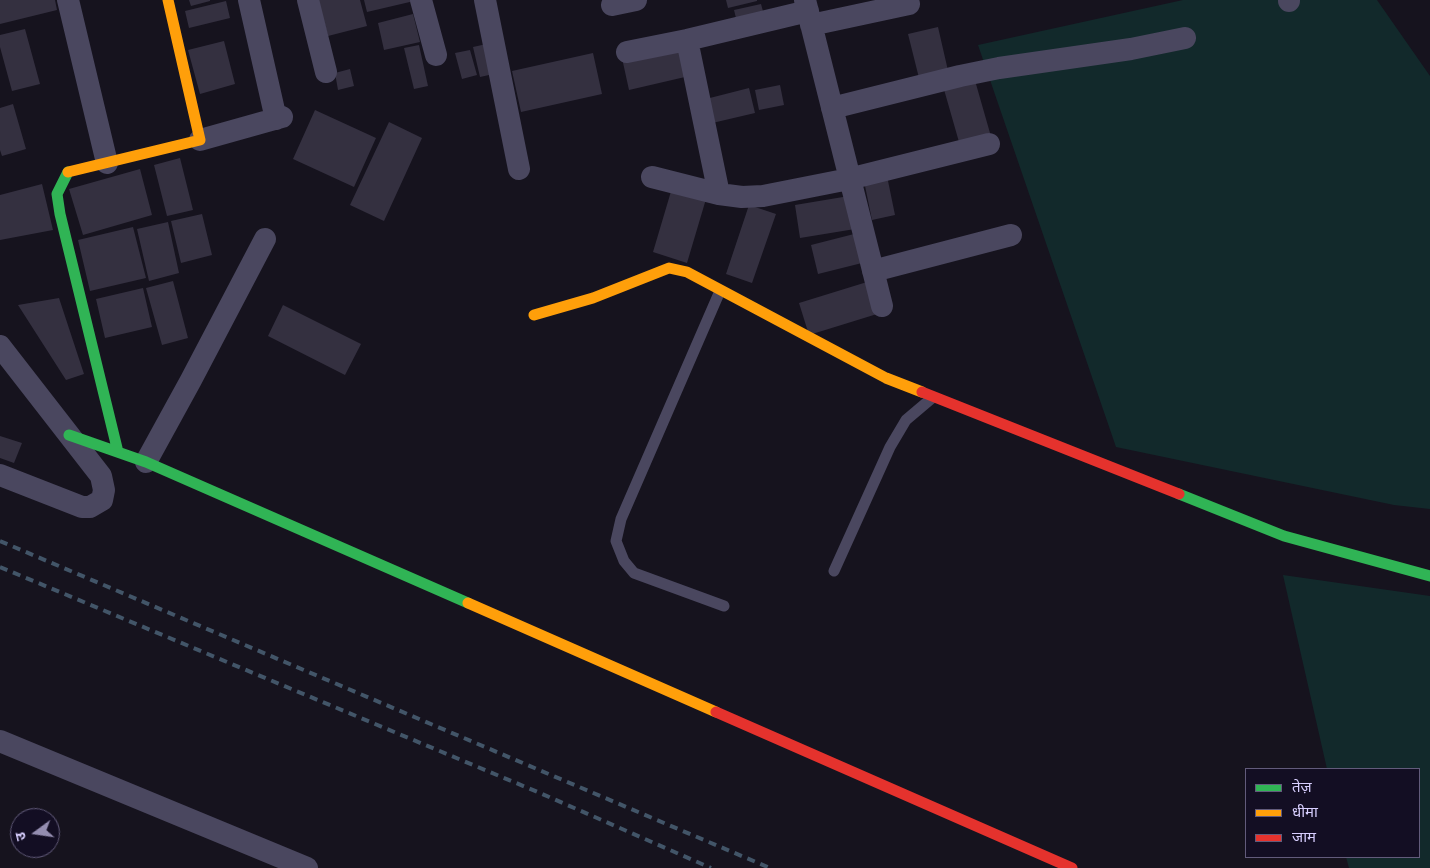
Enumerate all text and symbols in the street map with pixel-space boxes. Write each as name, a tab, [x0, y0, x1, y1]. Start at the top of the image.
legend	[1245, 768, 1420, 858]
text: तेज़	[1292, 777, 1312, 797]
text: धीमा	[1292, 802, 1318, 822]
north arrow	[10, 808, 60, 858]
text: जाम	[1292, 827, 1316, 847]
text: उ	[11, 830, 31, 843]

